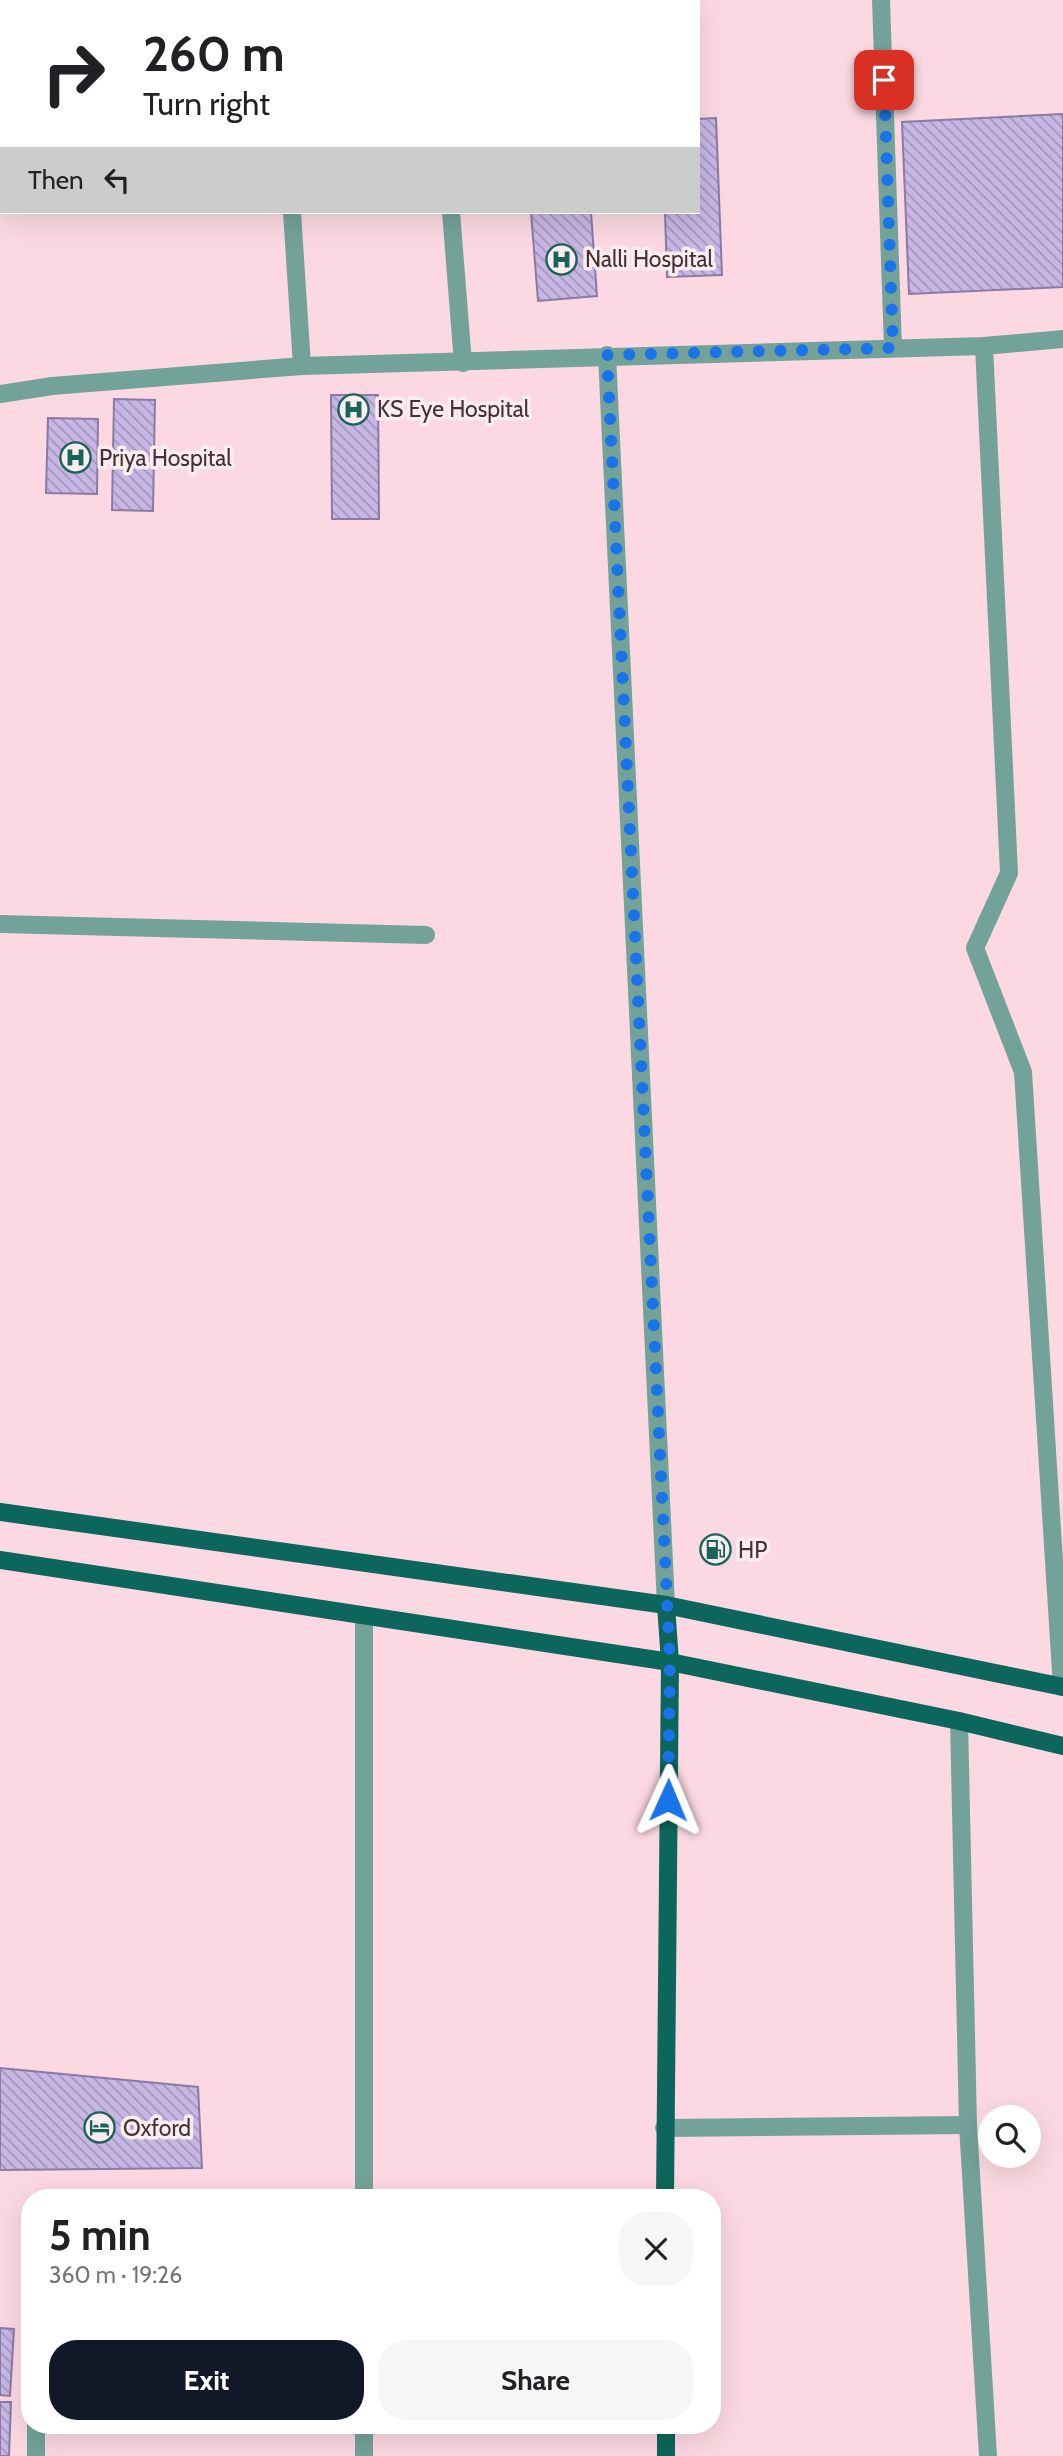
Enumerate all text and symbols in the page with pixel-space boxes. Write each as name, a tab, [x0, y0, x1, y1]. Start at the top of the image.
text: 260 m	[143, 24, 285, 83]
icon: right	[28, 28, 119, 119]
pin	[854, 50, 914, 110]
icon: arrive	[865, 61, 903, 99]
text: Turn right	[143, 84, 270, 123]
icon: left	[98, 161, 136, 199]
text: Then	[28, 164, 84, 196]
hospital icon: Nalli Hospital	[545, 242, 579, 276]
place label: Nalli Hospital	[585, 245, 713, 273]
hospital icon: KS Eye Hospital	[337, 392, 371, 426]
place label: KS Eye Hospital	[377, 395, 530, 423]
hospital icon: Priya Hospital	[59, 441, 93, 475]
place label: Priya Hospital	[99, 444, 232, 472]
fuel station icon: HP	[698, 1533, 732, 1567]
place label: HP	[738, 1536, 767, 1564]
position arrow	[631, 1763, 705, 1837]
map controls	[978, 2105, 1041, 2168]
button: search	[978, 2105, 1041, 2168]
hotel icon: Oxford	[83, 2111, 117, 2145]
place label: Oxford	[123, 2114, 191, 2142]
text: 5 min	[49, 2209, 151, 2261]
button: close	[619, 2212, 693, 2286]
text: 360 m · 19:26	[49, 2261, 182, 2289]
button: Exit	[49, 2340, 364, 2420]
button: Share	[378, 2340, 693, 2420]

